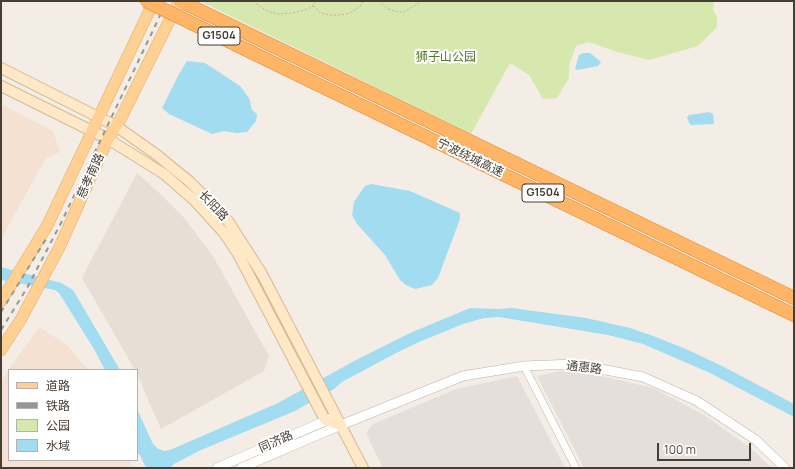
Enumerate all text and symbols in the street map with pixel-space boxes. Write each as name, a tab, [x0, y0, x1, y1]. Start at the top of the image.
road number: G1504	[198, 27, 240, 45]
park label: 狮子山公园	[416, 51, 476, 65]
street label: 宁波绕城高速	[434, 136, 506, 180]
street label: 慈孝南路	[74, 151, 108, 201]
road number: G1504	[522, 184, 564, 202]
street label: 长阳路	[195, 188, 231, 224]
street label: 通惠路	[565, 359, 603, 377]
legend	[8, 369, 138, 461]
text: 道路	[46, 377, 70, 394]
text: 铁路	[46, 397, 70, 414]
text: 公园	[46, 417, 70, 434]
street label: 同济路	[257, 428, 295, 456]
scale bar	[659, 435, 753, 461]
text: 水域	[46, 437, 70, 454]
text: 100 m	[664, 441, 696, 458]

